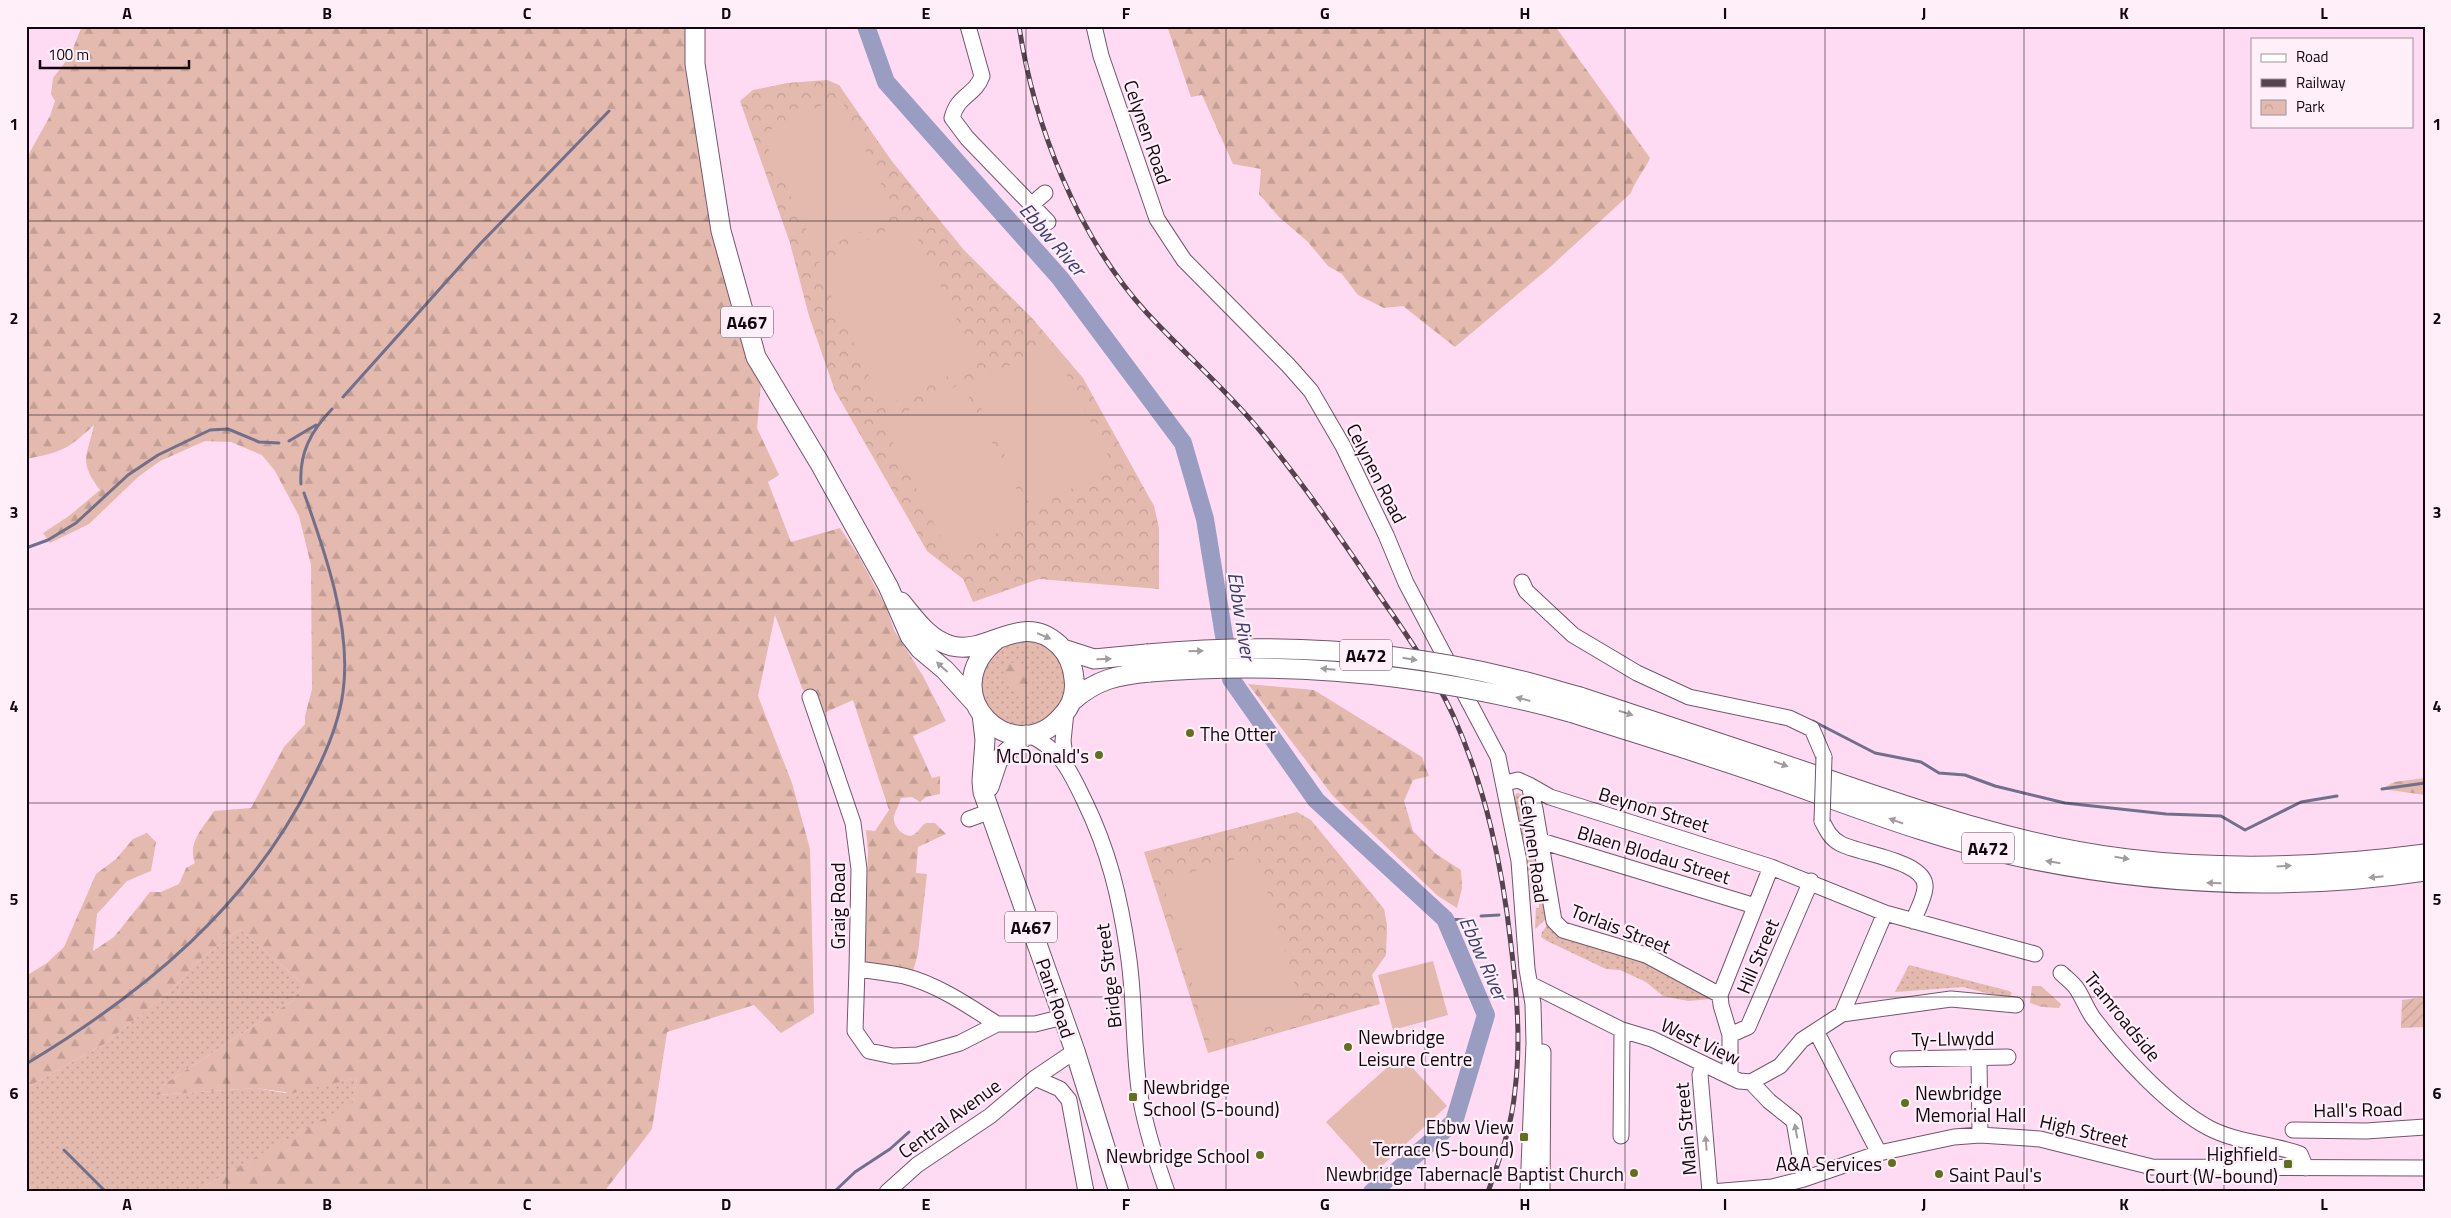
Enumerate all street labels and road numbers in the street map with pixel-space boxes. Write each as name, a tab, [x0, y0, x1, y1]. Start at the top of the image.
street label: Celynen Road	[1117, 76, 1179, 188]
road number: A467	[721, 306, 773, 338]
street label: Celynen Road	[1339, 418, 1415, 528]
road number: A472	[1340, 640, 1392, 670]
street label: Beynon Street	[1595, 778, 1713, 840]
street label: Celynen Road	[1513, 793, 1557, 905]
street label: Blaen Blodau Street	[1574, 817, 1734, 891]
road number: A472	[1962, 832, 2014, 864]
street label: Graig Road	[823, 862, 852, 950]
street label: Torlais Street	[1567, 896, 1675, 960]
road number: A467	[1005, 912, 1057, 942]
street label: Hill Street	[1728, 914, 1786, 998]
street label: Bridge Street	[1087, 922, 1129, 1030]
street label: Pant Road	[1029, 954, 1083, 1042]
street label: Tramroadside	[2077, 965, 2169, 1067]
street label: West View	[1656, 1010, 1746, 1072]
street label: Ty-Llwydd	[1911, 1023, 1995, 1053]
street label: Central Avenue	[892, 1071, 1006, 1165]
street label: Main Street	[1666, 1081, 1703, 1177]
street label: Hall's Road	[2313, 1094, 2403, 1124]
street label: High Street	[2037, 1106, 2131, 1154]

